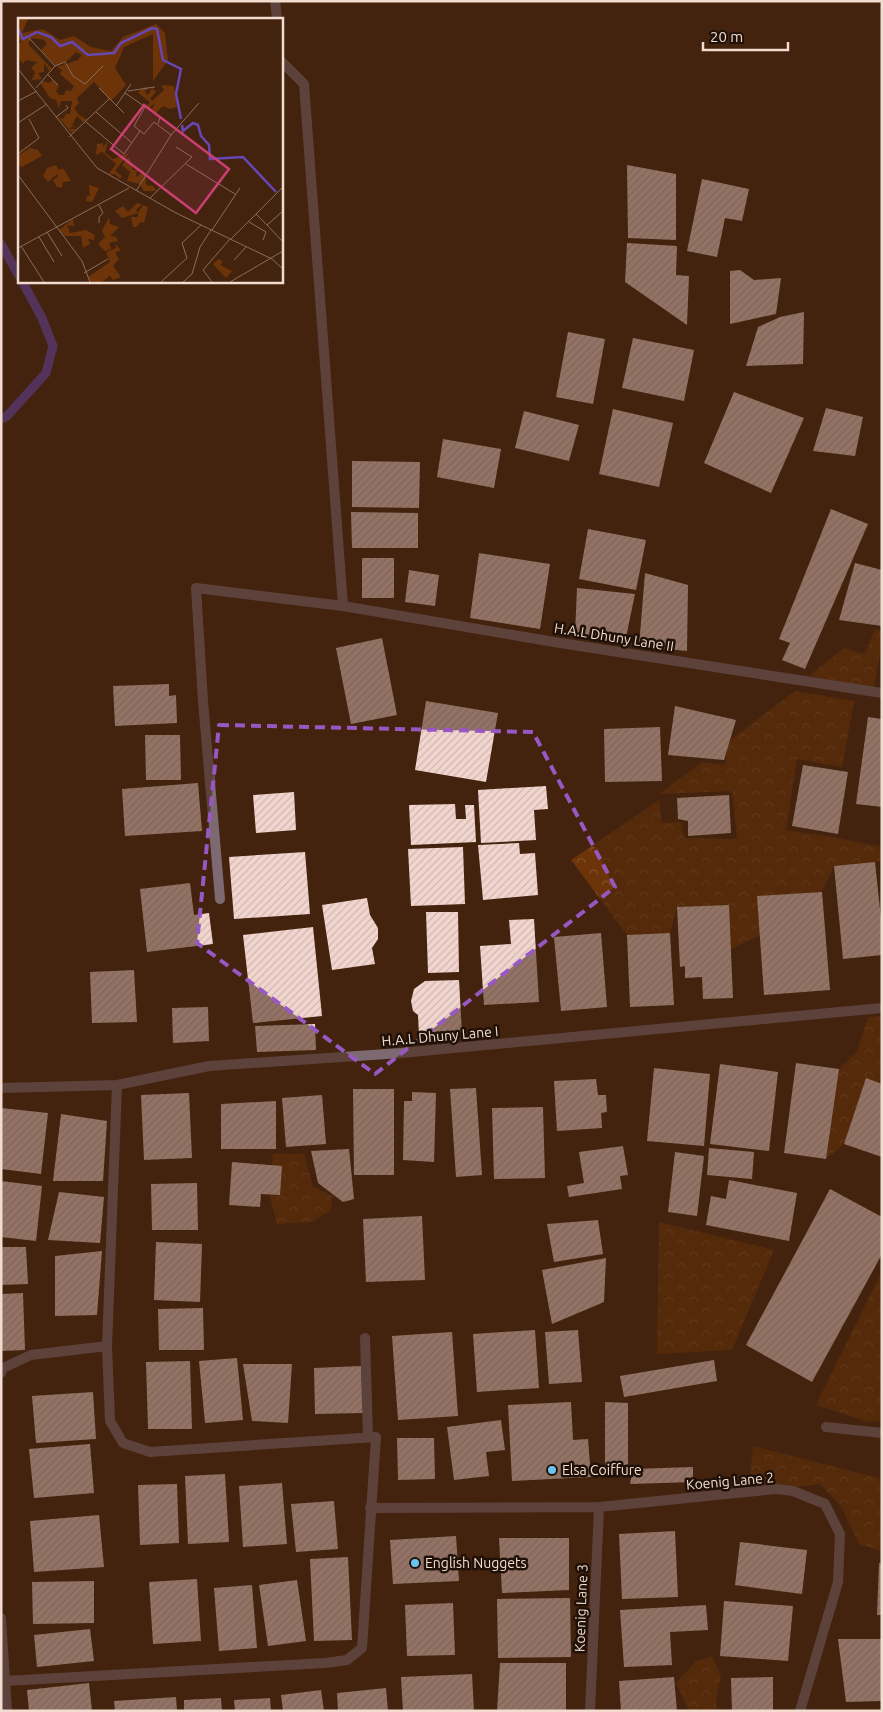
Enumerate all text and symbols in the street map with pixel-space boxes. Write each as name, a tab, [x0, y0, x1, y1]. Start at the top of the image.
inset map	[18, 18, 282, 282]
scale bar	[703, 20, 788, 52]
text: 20 m	[710, 28, 743, 45]
street label: H.A.L Dhuny Lane II	[553, 620, 675, 654]
street label: H.A.L Dhuny Lane I	[381, 1023, 499, 1049]
place label: Elsa Coiffure	[562, 1462, 642, 1478]
marker: Elsa Coiffure	[546, 1464, 558, 1476]
street label: Koenig Lane 2	[685, 1469, 775, 1493]
place label: English Nuggets	[425, 1555, 527, 1571]
marker: English Nuggets	[409, 1557, 421, 1569]
street label: Koenig Lane 3	[571, 1564, 591, 1652]

